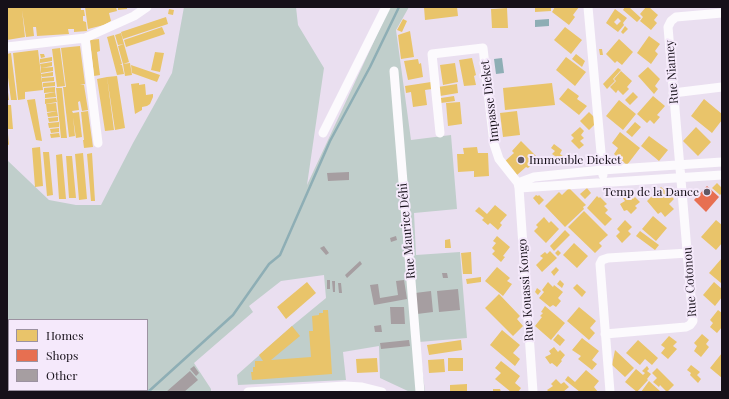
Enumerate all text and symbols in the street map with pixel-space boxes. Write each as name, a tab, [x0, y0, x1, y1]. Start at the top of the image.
street label: Rue Niamey	[663, 39, 681, 105]
street label: Impasse Dieket	[478, 59, 502, 143]
place label: Immeuble Dieket	[529, 153, 621, 167]
marker: Immeuble Dieket	[516, 155, 526, 165]
street label: Rue Maurice Déhi	[396, 182, 418, 280]
place label: Temp de la Dance	[603, 185, 699, 199]
marker: Temp de la Dance	[702, 187, 712, 197]
street label: Rue Kouassi Kongo	[515, 238, 537, 342]
street label: Rue Cotonou	[680, 246, 700, 318]
legend	[8, 319, 148, 391]
text: Homes	[46, 327, 84, 343]
text: Shops	[46, 347, 78, 363]
text: Other	[46, 367, 78, 383]

